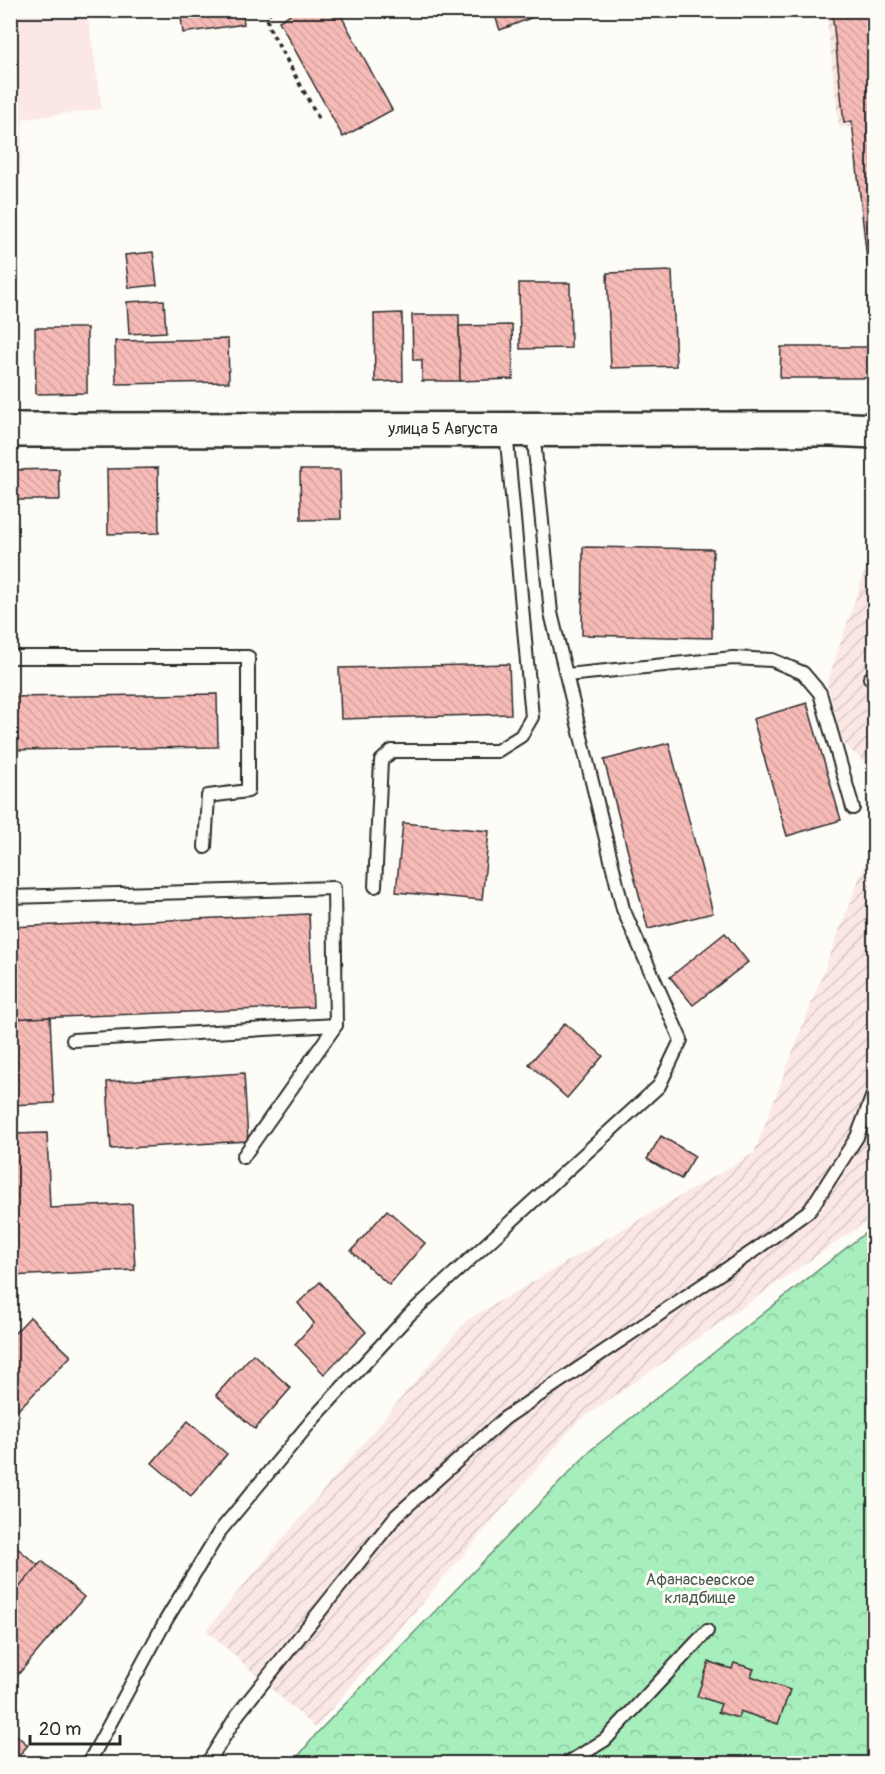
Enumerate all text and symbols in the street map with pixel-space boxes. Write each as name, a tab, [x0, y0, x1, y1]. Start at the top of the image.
street label: улица 5 Августа	[387, 419, 498, 439]
park label: Афанасьевское кладбище	[646, 1570, 754, 1608]
scale bar	[30, 1708, 120, 1746]
text: 20 m	[39, 1718, 81, 1741]

